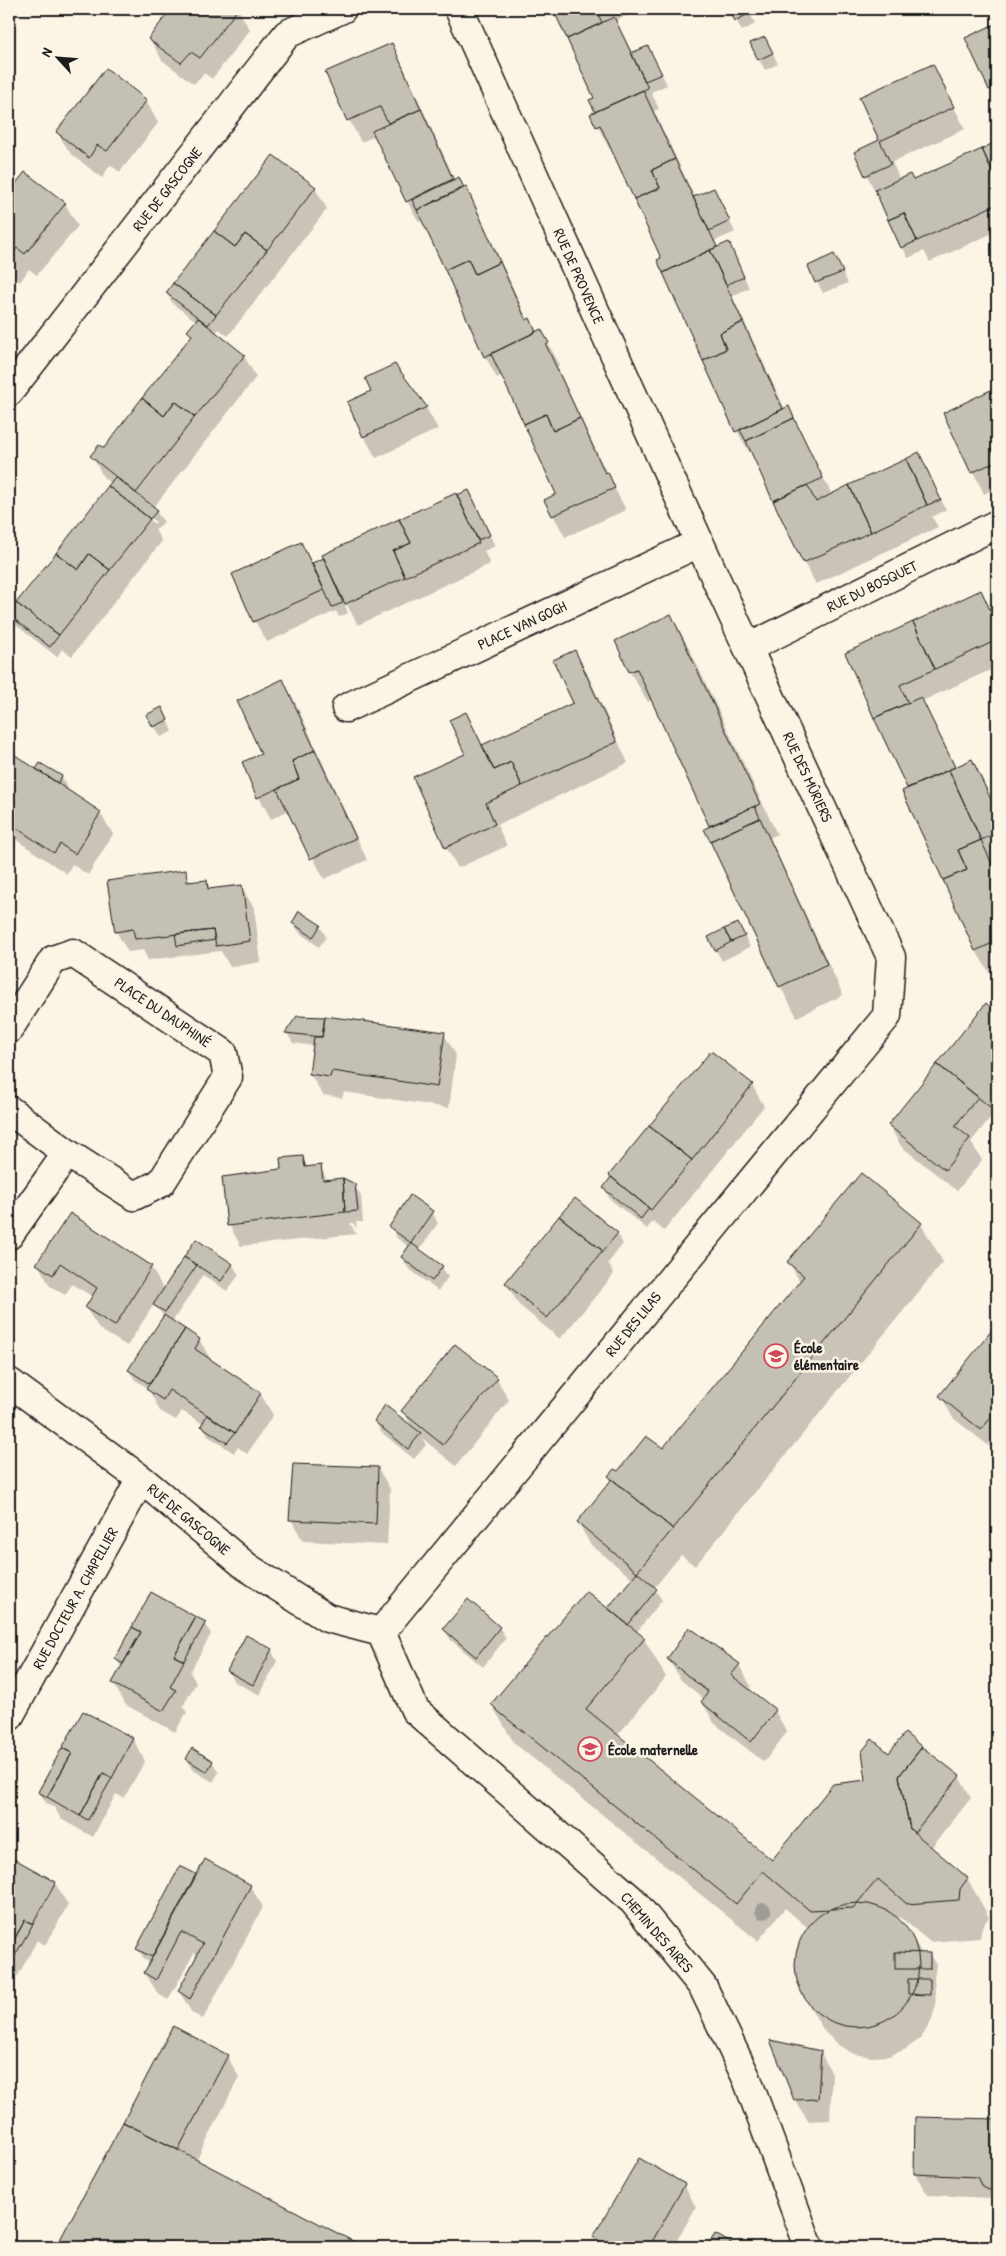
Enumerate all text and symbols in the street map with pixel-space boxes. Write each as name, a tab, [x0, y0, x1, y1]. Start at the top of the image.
north arrow	[32, 32, 82, 82]
text: N	[36, 44, 56, 60]
street label: RUE DE GASCOGNE	[127, 142, 207, 236]
street label: RUE DE PROVENCE	[549, 225, 610, 327]
street label: RUE DU BOSQUET	[823, 555, 922, 617]
street label: PLACE VAN GOGH	[474, 595, 570, 655]
street label: RUE DES MÛRIERS	[778, 729, 838, 826]
street label: PLACE DU DAUPHINÉ	[111, 972, 216, 1052]
street label: RUE DES LILAS	[600, 1287, 666, 1361]
place label: École élémentaire	[794, 1337, 859, 1375]
school or university icon: École élémentaire	[763, 1343, 789, 1369]
street label: RUE DE GASCOGNE	[143, 1478, 235, 1560]
street label: RUE DOCTEUR A. CHAPELLIER	[27, 1523, 123, 1673]
school or university icon: École maternelle	[577, 1736, 603, 1762]
place label: École maternelle	[608, 1739, 698, 1760]
street label: CHEMIN DES AIRES	[616, 1887, 698, 1977]

